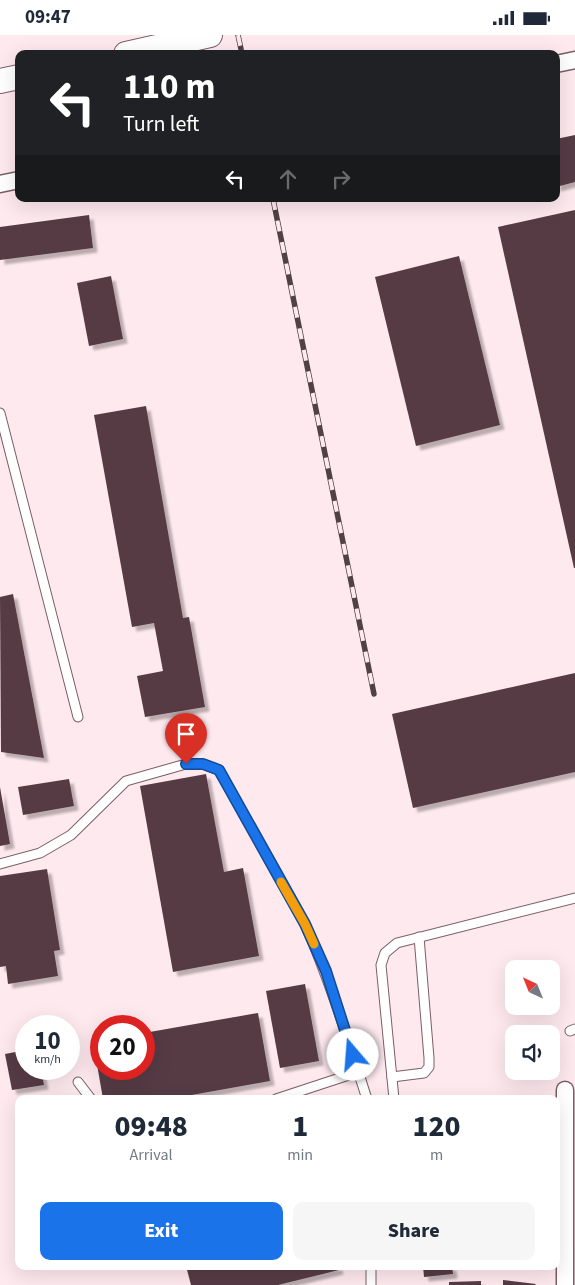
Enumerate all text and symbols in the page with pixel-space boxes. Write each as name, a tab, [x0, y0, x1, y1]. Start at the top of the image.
text: 09:47	[25, 4, 71, 31]
text: 110 m	[123, 62, 215, 112]
icon: left	[40, 70, 105, 135]
text: Turn left	[123, 108, 199, 140]
icon: left	[221, 165, 249, 193]
icon: ahead	[274, 165, 302, 193]
icon: right	[327, 165, 355, 193]
pin	[165, 713, 207, 764]
icon: arrive	[172, 720, 200, 748]
north arrow	[505, 960, 560, 1015]
map controls	[505, 960, 560, 1080]
speed limit sign: 20	[90, 1015, 155, 1080]
text: 10	[34, 1023, 61, 1059]
button: sound	[505, 1025, 560, 1080]
position arrow	[326, 1028, 378, 1080]
text: km/h	[34, 1051, 61, 1068]
text: 09:48	[114, 1105, 188, 1148]
text: 1	[292, 1105, 308, 1148]
text: 120	[413, 1105, 461, 1148]
text: Arrival	[130, 1144, 173, 1166]
text: min	[287, 1144, 313, 1166]
text: m	[430, 1144, 443, 1166]
button: Exit	[40, 1202, 283, 1260]
button: Share	[293, 1202, 535, 1260]

